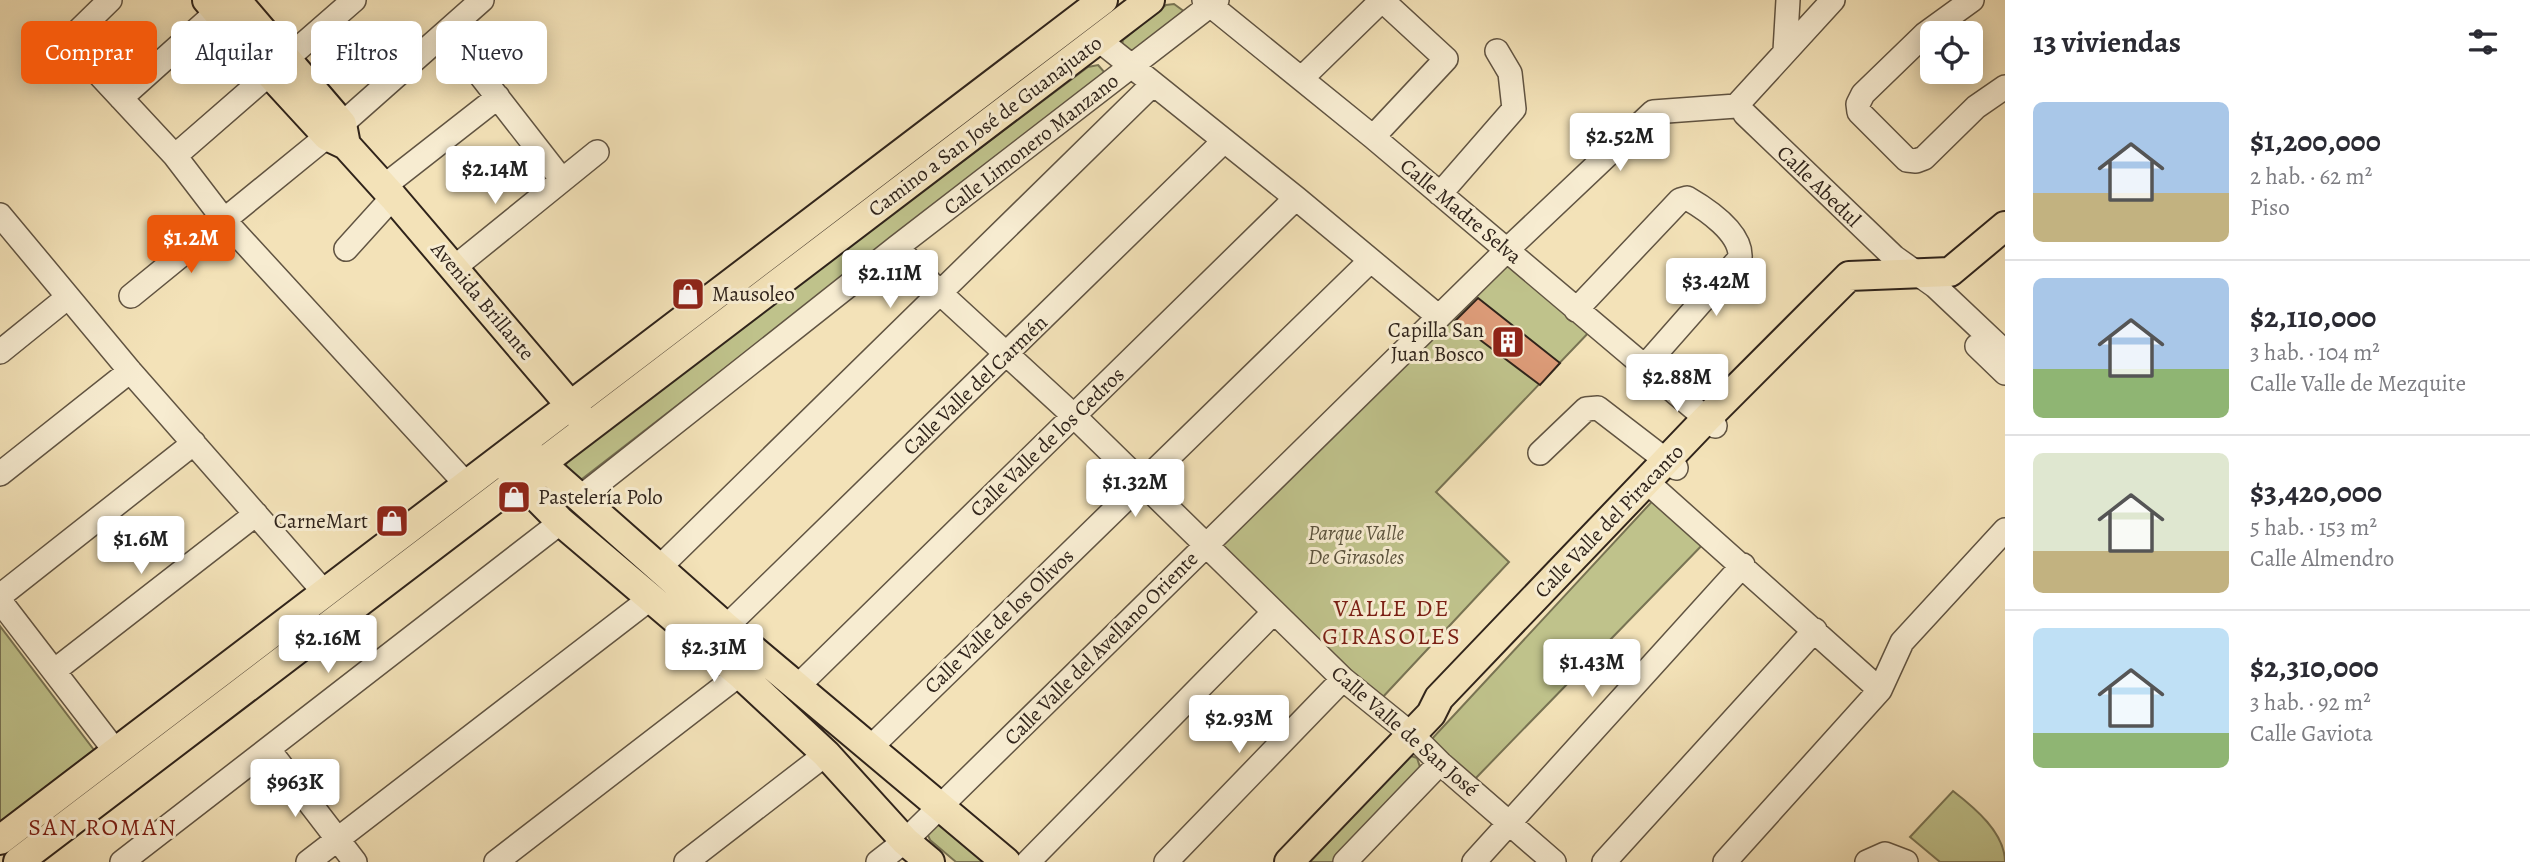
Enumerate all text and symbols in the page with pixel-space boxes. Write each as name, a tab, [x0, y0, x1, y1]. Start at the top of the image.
chip: Comprar	[21, 21, 157, 84]
chip: Alquilar	[171, 21, 297, 84]
chip: Filtros	[311, 21, 422, 84]
chip: Nuevo	[436, 21, 547, 84]
map controls	[1920, 21, 1983, 84]
button: locate	[1920, 21, 1983, 84]
text: 13 viviendas	[2033, 22, 2181, 62]
icon: filters	[2464, 23, 2502, 61]
street label: Camino a San José de Guanajuato	[862, 29, 1108, 223]
street label: Calle Limonero Manzano	[938, 67, 1124, 221]
pin: $2.52M	[1563, 114, 1677, 173]
text: $2.52M	[1586, 120, 1654, 151]
text: $1,200,000	[2250, 121, 2381, 161]
icon: home	[2089, 130, 2173, 214]
street label: Calle Abedul	[1771, 139, 1867, 233]
pin: $2.14M	[438, 146, 552, 206]
street label: Calle Madre Selva	[1394, 152, 1528, 270]
text: $2.14M	[462, 153, 528, 184]
text: 2 hab. · 62 m²	[2250, 161, 2372, 192]
text: Piso	[2250, 192, 2290, 223]
pin: $1.2M	[142, 216, 240, 275]
text: $1.2M	[163, 222, 219, 253]
street label: Avenida Brillante	[424, 235, 541, 366]
pin: $2.11M	[833, 250, 947, 310]
text: $2.11M	[858, 257, 922, 288]
pin: $3.42M	[1659, 258, 1773, 318]
text: $3.42M	[1682, 265, 1750, 296]
shop icon: Mausoleo	[669, 275, 707, 313]
place label: Mausoleo	[712, 280, 795, 308]
text: $2,110,000	[2250, 297, 2376, 337]
icon: home	[2089, 306, 2173, 390]
street label: Calle Valle del Carmén	[897, 309, 1053, 461]
place label: Capilla San Juan Bosco	[1388, 316, 1484, 368]
building icon: Capilla San Juan Bosco	[1489, 323, 1527, 361]
text: 3 hab. · 104 m²	[2250, 337, 2380, 368]
pin: $2.88M	[1620, 354, 1734, 414]
street label: Calle Valle de los Cedros	[964, 361, 1130, 523]
text: $2.88M	[1642, 361, 1712, 392]
text: Calle Valle de Mezquite	[2250, 368, 2466, 399]
street label: Calle Valle del Piracanto	[1528, 438, 1690, 604]
pin: $1.32M	[1078, 460, 1192, 519]
text: $1.32M	[1102, 466, 1168, 497]
text: $3,420,000	[2250, 472, 2382, 512]
shop icon: Pastelería Polo	[495, 478, 533, 516]
icon: home	[2089, 481, 2173, 565]
place label: Pastelería Polo	[538, 483, 663, 511]
shop icon: CarneMart	[373, 502, 411, 540]
place label: CarneMart	[274, 507, 368, 535]
text: 5 hab. · 153 m²	[2250, 512, 2377, 543]
pin: $1.6M	[92, 516, 190, 576]
park label: Parque Valle De Girasoles	[1308, 519, 1404, 571]
text: $1.6M	[113, 523, 169, 554]
street label: Calle Valle de los Olivos	[918, 542, 1080, 700]
text: Calle Almendro	[2250, 543, 2394, 574]
street label: Calle Valle del Avellano Oriente	[998, 545, 1204, 751]
district label: VALLE DE GIRASOLES	[1322, 592, 1462, 652]
pin: $2.16M	[271, 616, 385, 675]
text: $2.16M	[295, 622, 361, 653]
pin: $2.31M	[657, 624, 771, 684]
text: $2.31M	[681, 631, 747, 662]
pin: $1.43M	[1535, 640, 1649, 699]
text: $1.43M	[1559, 646, 1625, 677]
text: $2,310,000	[2250, 647, 2379, 687]
icon: home	[2089, 656, 2173, 740]
street label: Calle Valle de San José	[1325, 659, 1485, 803]
text: 3 hab. · 92 m²	[2250, 687, 2371, 718]
pin: $2.93M	[1182, 696, 1296, 755]
text: $2.93M	[1205, 702, 1273, 733]
text: Calle Gaviota	[2250, 718, 2373, 749]
pin: $963K	[246, 760, 344, 819]
text: $963K	[266, 766, 324, 797]
district label: SAN ROMAN	[28, 811, 178, 843]

